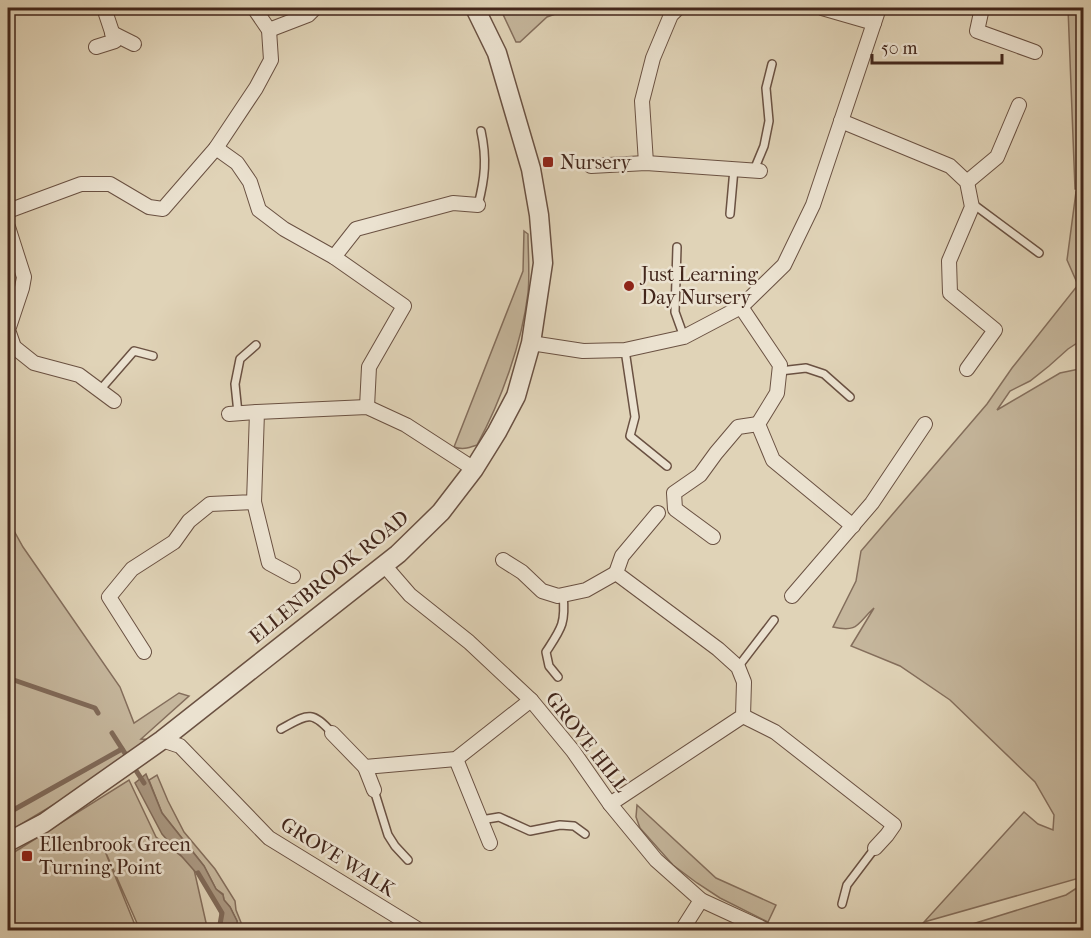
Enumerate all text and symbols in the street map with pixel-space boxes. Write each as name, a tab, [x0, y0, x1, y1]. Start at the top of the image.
scale bar	[872, 27, 1002, 65]
text: 50 m	[881, 38, 918, 59]
place label: Nursery	[560, 151, 632, 174]
marker: Nursery	[541, 155, 555, 169]
place label: Just Learning Day Nursery	[639, 263, 758, 309]
marker: Just Learning Day Nursery	[622, 279, 636, 293]
street label: ELLENBROOK ROAD	[245, 506, 413, 648]
street label: GROVE HILL	[541, 687, 633, 797]
street label: GROVE WALK	[276, 813, 401, 902]
place label: Ellenbrook Green Turning Point	[39, 833, 191, 879]
marker: Ellenbrook Green Turning Point	[20, 849, 34, 863]

